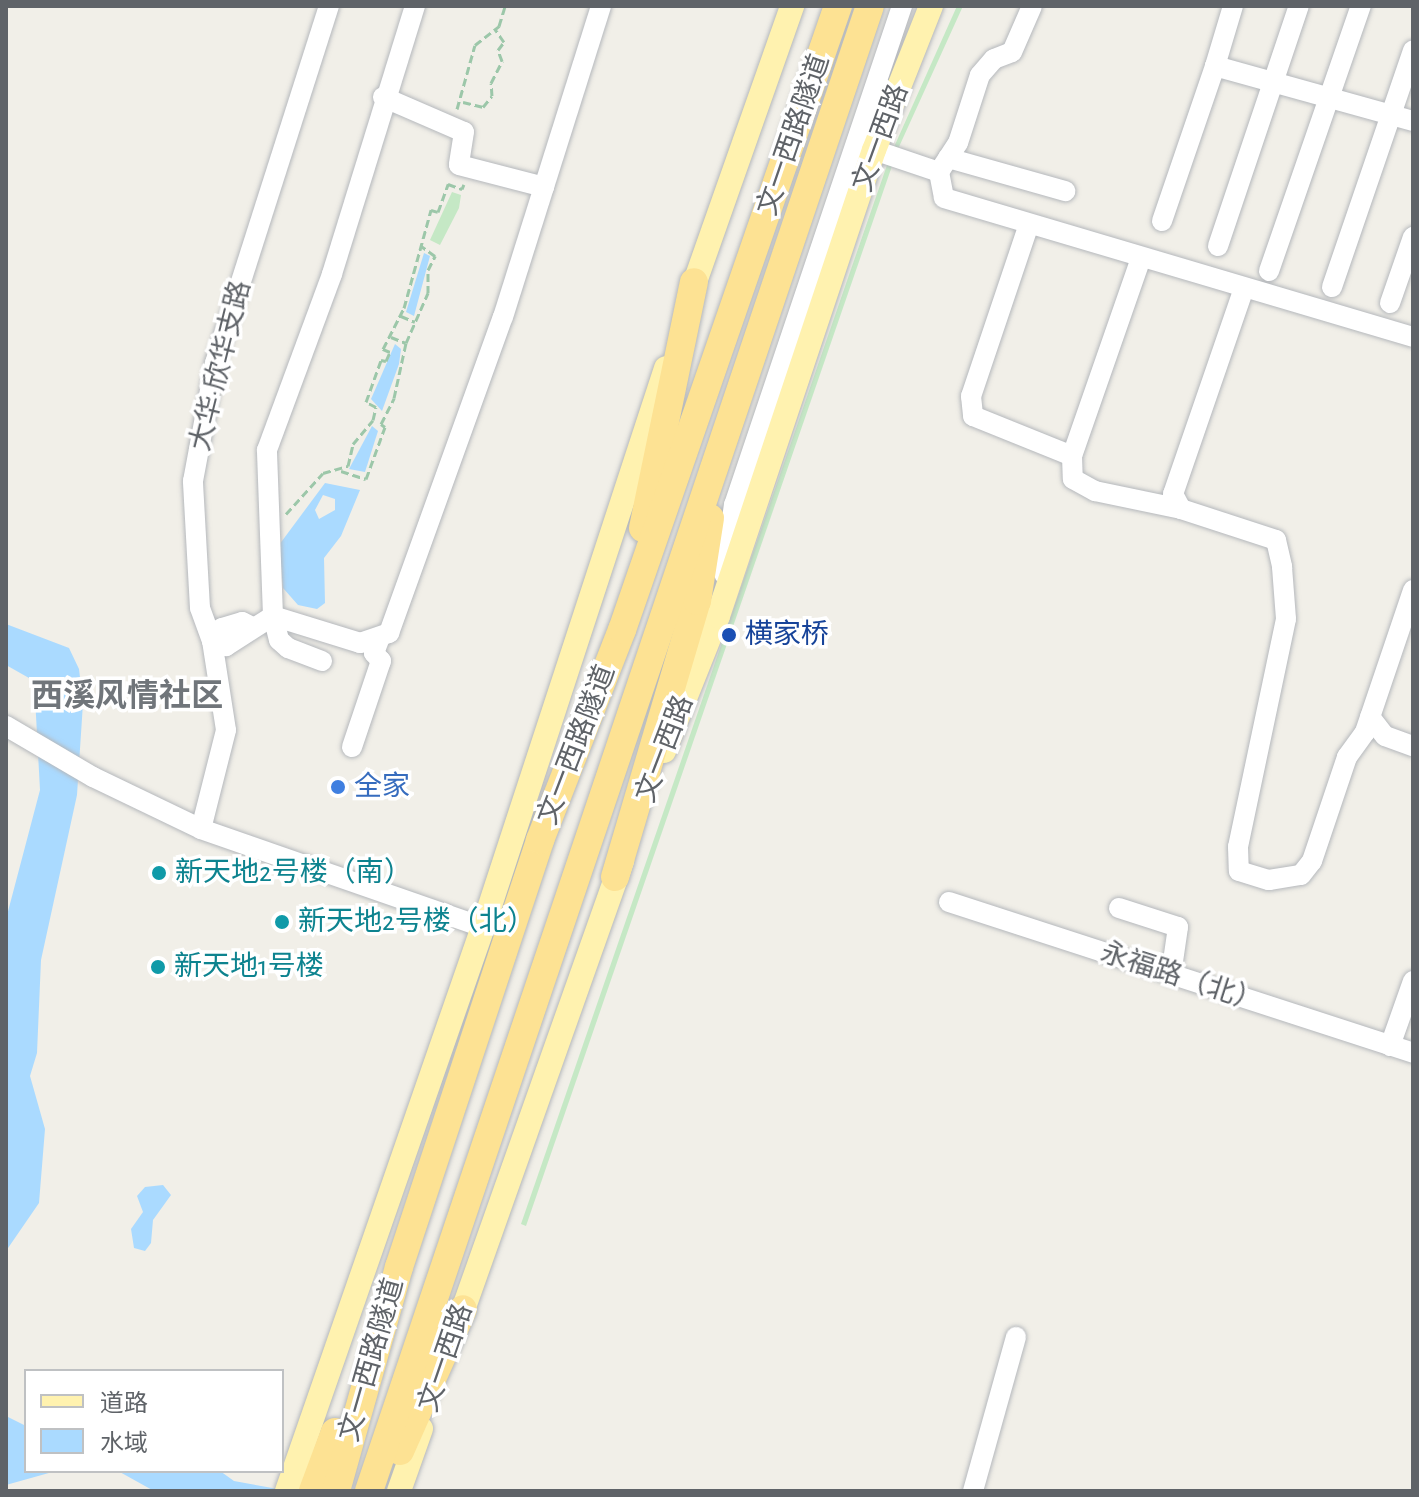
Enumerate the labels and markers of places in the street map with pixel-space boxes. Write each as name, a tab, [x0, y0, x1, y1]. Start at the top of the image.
place label: 横家桥	[745, 618, 829, 652]
marker: 横家桥	[720, 626, 738, 644]
place label: 全家	[354, 770, 410, 804]
marker: 全家	[329, 778, 347, 796]
place label: 新天地2号楼（南）	[175, 856, 412, 890]
marker: 新天地2号楼（南）	[150, 864, 168, 882]
place label: 新天地2号楼（北）	[298, 905, 535, 939]
marker: 新天地2号楼（北）	[273, 913, 291, 931]
place label: 新天地1号楼	[174, 950, 324, 984]
marker: 新天地1号楼	[149, 958, 167, 976]

